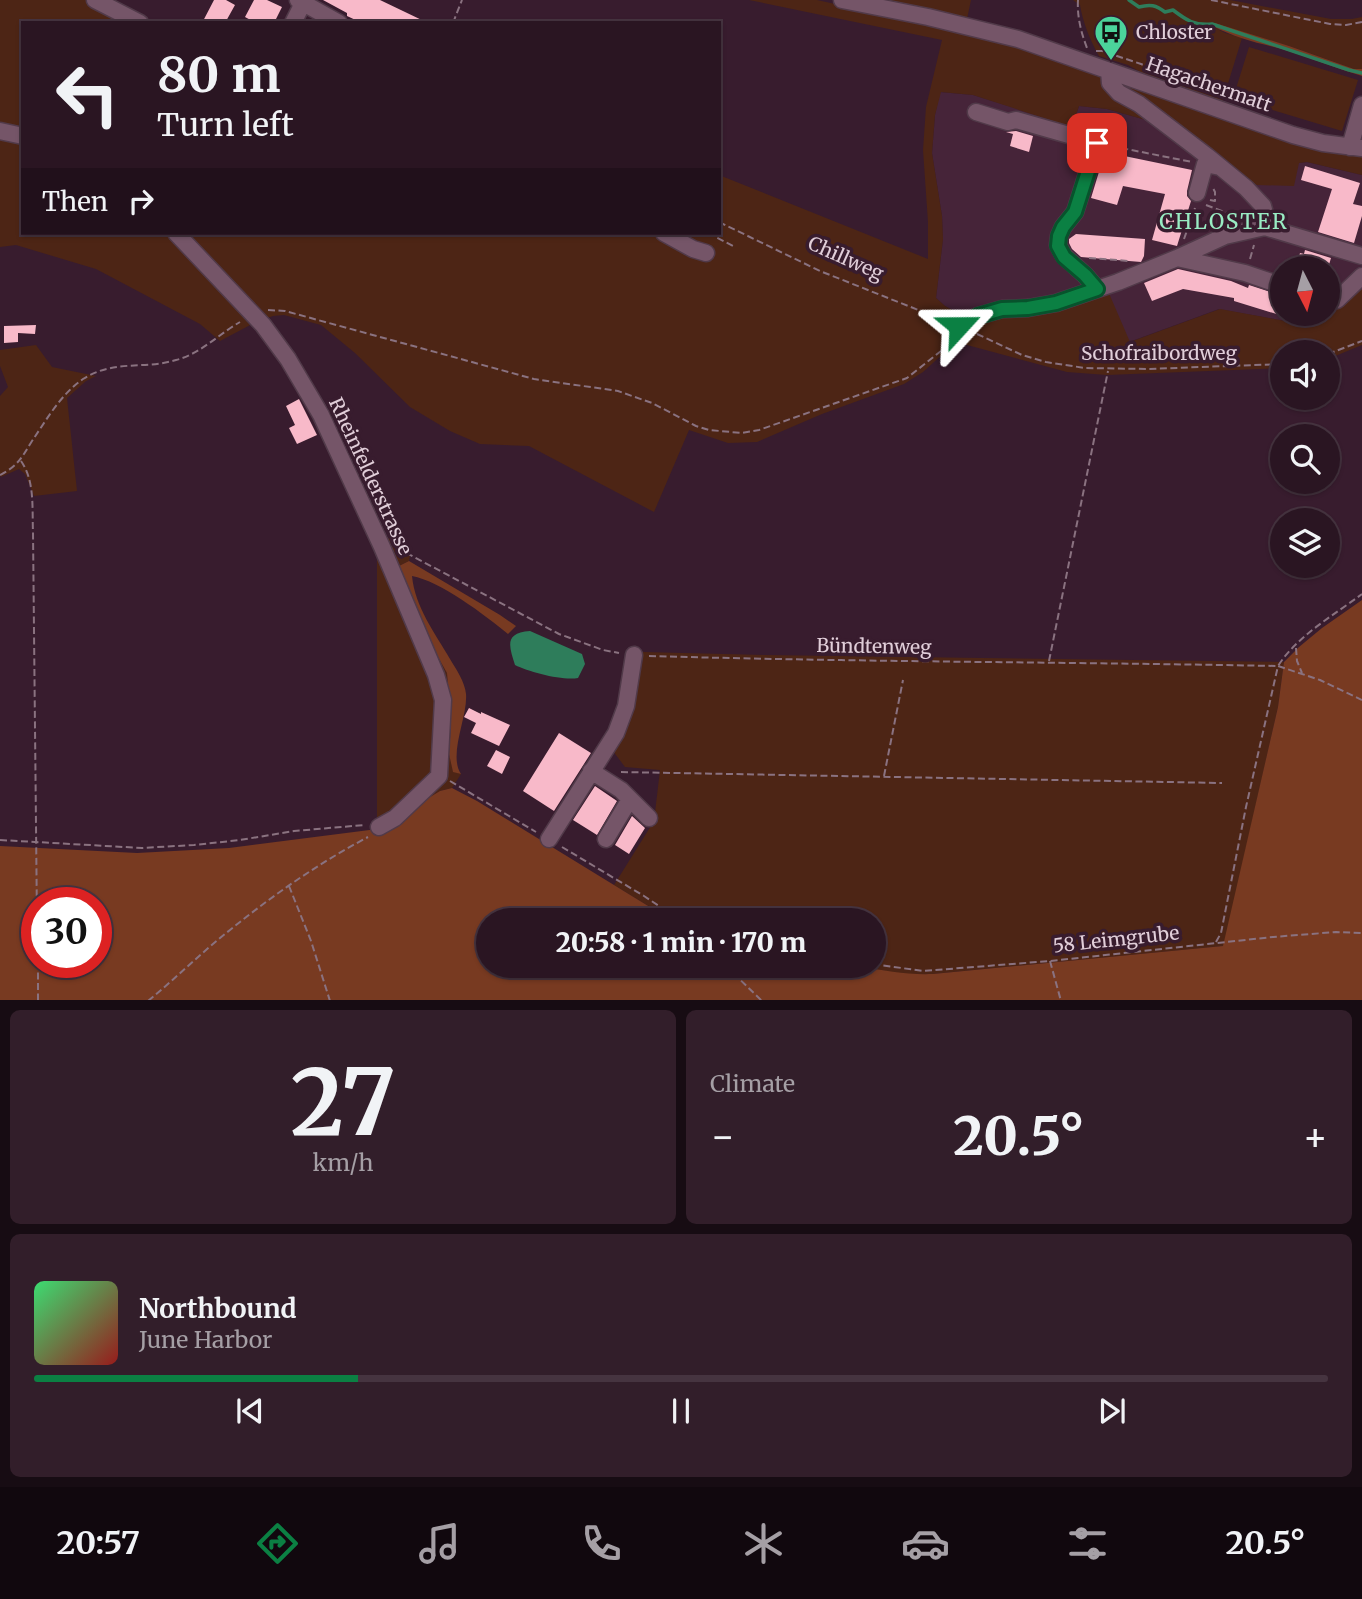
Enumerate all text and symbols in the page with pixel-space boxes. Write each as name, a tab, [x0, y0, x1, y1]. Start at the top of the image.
bus stop icon: Chloster	[1092, 13, 1130, 62]
place label: Chloster	[1136, 20, 1213, 44]
text: 80 m	[157, 44, 280, 105]
icon: left	[42, 49, 133, 140]
street label: Hagachermatt	[1143, 51, 1275, 117]
text: Turn left	[157, 105, 294, 145]
pin	[1067, 113, 1127, 173]
icon: arrive	[1078, 124, 1116, 162]
icon: right	[122, 182, 160, 220]
text: Then	[42, 185, 108, 218]
district label: CHLOSTER	[1159, 208, 1289, 235]
street label: Chillweg	[805, 231, 888, 285]
north arrow	[1270, 256, 1340, 326]
map controls	[1270, 256, 1340, 578]
position arrow	[922, 289, 996, 363]
button: sound	[1270, 340, 1340, 410]
street label: Schofraibordweg	[1081, 341, 1237, 365]
street label: Rheinfelderstrasse	[324, 393, 418, 559]
button: search	[1270, 424, 1340, 494]
button: layers	[1270, 508, 1340, 578]
street label: Bündtenweg	[816, 633, 932, 659]
speed limit sign: 30	[21, 887, 112, 978]
street label: 58 Leimgrube	[1052, 920, 1180, 958]
text: 20:58 · 1 min · 170 m	[556, 926, 806, 959]
text: 27	[290, 1045, 396, 1160]
text: Climate	[710, 1069, 795, 1098]
text: 20.5°	[953, 1104, 1085, 1169]
text: −	[710, 1113, 735, 1160]
text: +	[1303, 1113, 1328, 1160]
text: km/h	[313, 1148, 373, 1177]
text: Northbound	[139, 1292, 297, 1325]
text: June Harbor	[139, 1325, 272, 1354]
icon: previous	[231, 1392, 269, 1430]
icon: pause	[662, 1392, 700, 1430]
icon: next	[1093, 1392, 1131, 1430]
icon: directions	[253, 1519, 302, 1568]
icon: music	[415, 1519, 464, 1568]
icon: phone	[577, 1519, 626, 1568]
icon: climate	[739, 1519, 788, 1568]
icon: car	[901, 1519, 950, 1568]
icon: filters	[1063, 1519, 1112, 1568]
text: 20:57	[57, 1523, 140, 1563]
text: 20.5°	[1225, 1523, 1305, 1563]

